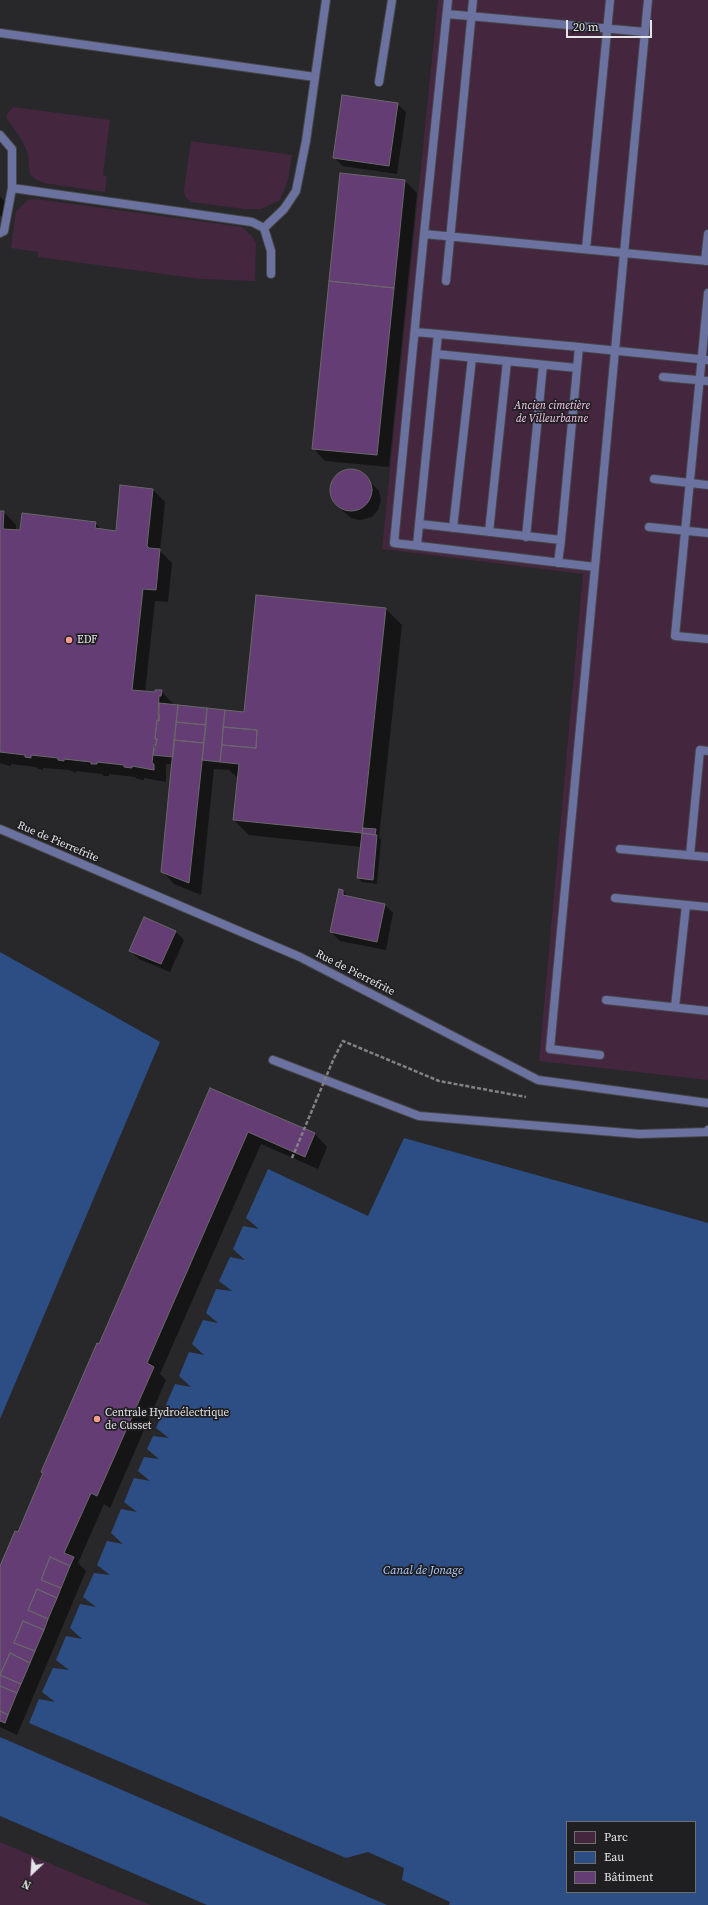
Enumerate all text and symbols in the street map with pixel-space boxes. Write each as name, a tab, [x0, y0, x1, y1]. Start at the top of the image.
scale bar	[568, 12, 654, 38]
text: 20 m	[573, 19, 599, 35]
park label: Ancien cimetière de Villeurbanne	[514, 399, 590, 425]
place label: EDF	[77, 633, 97, 647]
marker: EDF	[64, 635, 74, 645]
street label: Rue de Pierrefrite	[15, 819, 101, 865]
street label: Rue de Pierrefrite	[313, 947, 397, 999]
place label: Centrale Hydroélectrique de Cusset	[105, 1406, 229, 1432]
marker: Centrale Hydroélectrique de Cusset	[92, 1414, 102, 1424]
water label: Canal de Jonage	[383, 1564, 463, 1578]
legend	[566, 1821, 696, 1893]
text: Parc	[604, 1829, 628, 1845]
text: Eau	[604, 1849, 624, 1865]
north arrow	[12, 1853, 52, 1893]
text: Bâtiment	[604, 1869, 653, 1885]
text: N	[20, 1876, 34, 1893]

